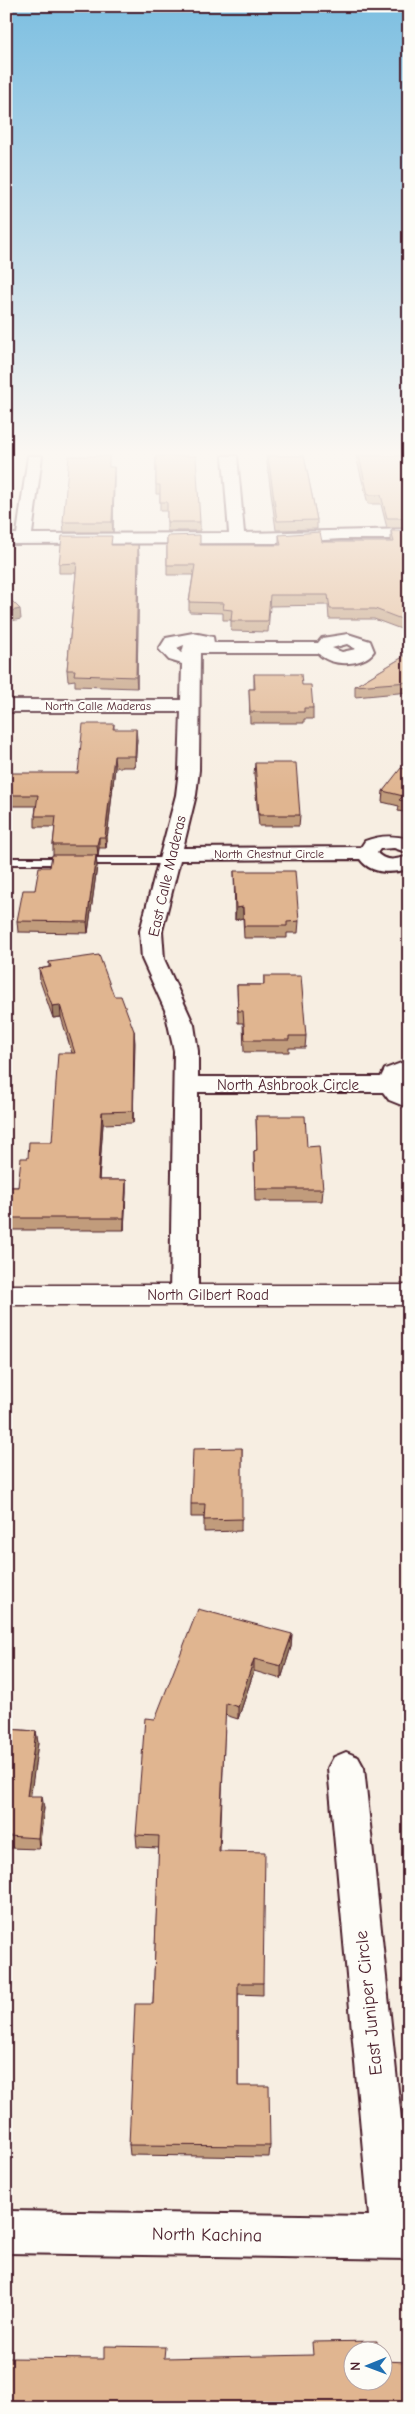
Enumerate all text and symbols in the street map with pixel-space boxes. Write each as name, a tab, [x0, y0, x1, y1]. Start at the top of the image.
street label: North Calle Maderas	[45, 699, 151, 713]
street label: East Calle Maderas	[144, 814, 190, 938]
street label: North Chestnut Circle	[214, 847, 324, 861]
street label: North Ashbrook Circle	[217, 1076, 360, 1094]
street label: North Gilbert Road	[147, 1286, 269, 1304]
street label: East Juniper Circle	[351, 1930, 387, 2076]
street label: North Kachina	[152, 2224, 262, 2246]
north arrow	[342, 2342, 392, 2392]
text: N	[347, 2362, 364, 2371]

